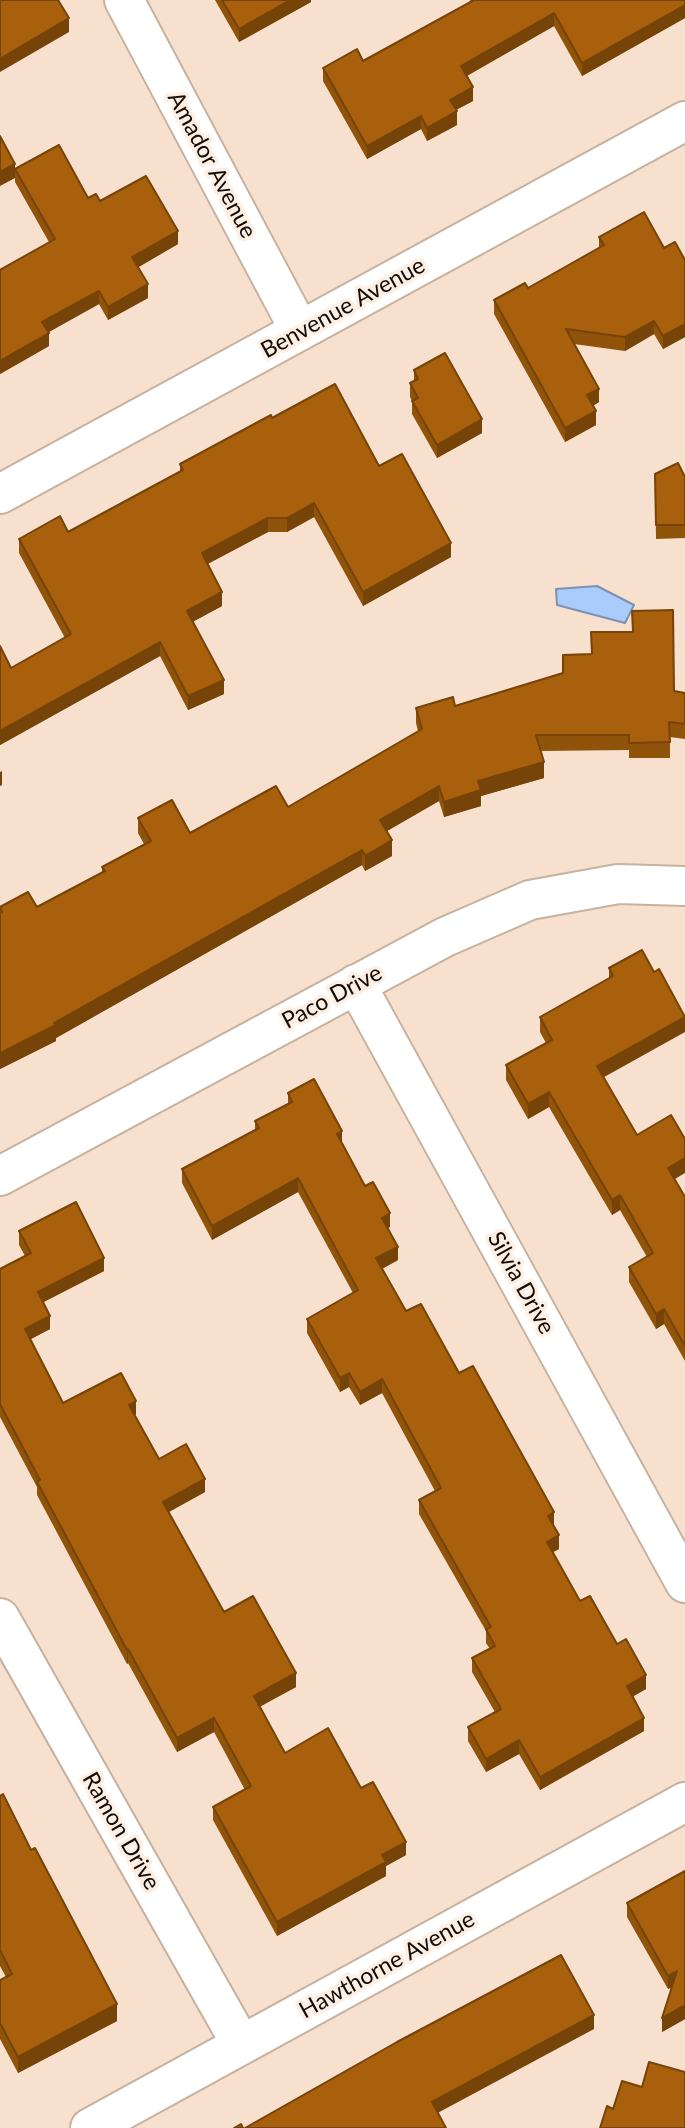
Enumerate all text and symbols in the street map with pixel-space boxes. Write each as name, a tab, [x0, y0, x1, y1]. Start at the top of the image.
street label: Amador Avenue	[162, 87, 262, 243]
street label: Benvenue Avenue	[256, 252, 430, 364]
street label: Paco Drive	[277, 959, 387, 1035]
street label: Silvia Drive	[482, 1227, 560, 1339]
street label: Ramon Drive	[76, 1767, 166, 1895]
street label: Hawthorne Avenue	[295, 1905, 479, 2025]

